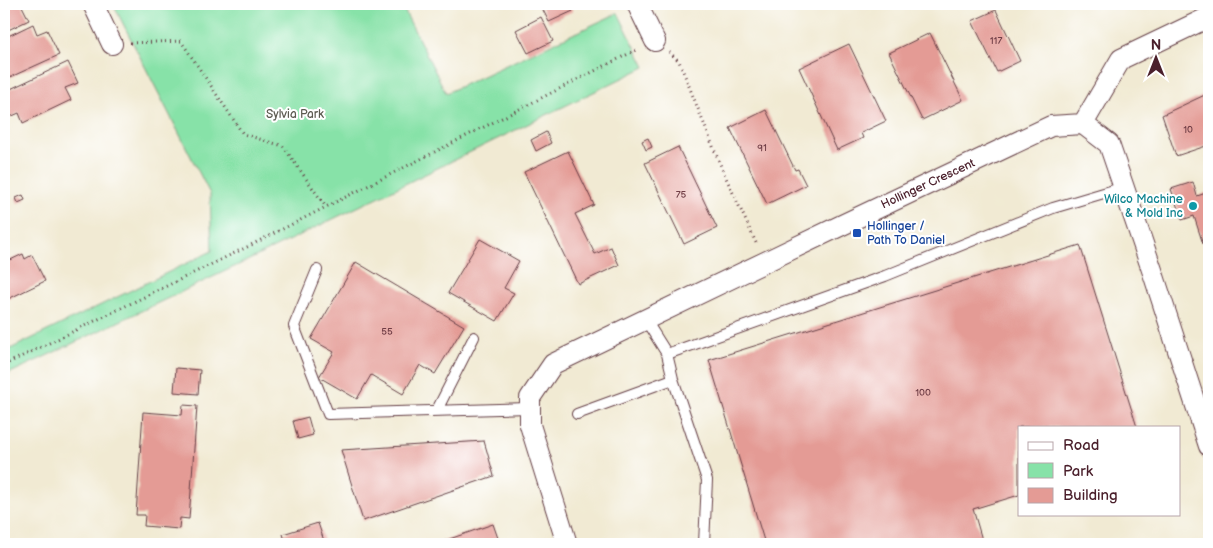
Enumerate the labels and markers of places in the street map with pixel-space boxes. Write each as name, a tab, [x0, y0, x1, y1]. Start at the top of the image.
place label: Wilco Machine & Mold Inc	[1104, 192, 1183, 221]
marker: Wilco Machine & Mold Inc	[1187, 200, 1199, 212]
place label: Hollinger / Path To Daniel	[867, 219, 945, 248]
marker: Hollinger / Path To Daniel	[851, 227, 863, 239]

